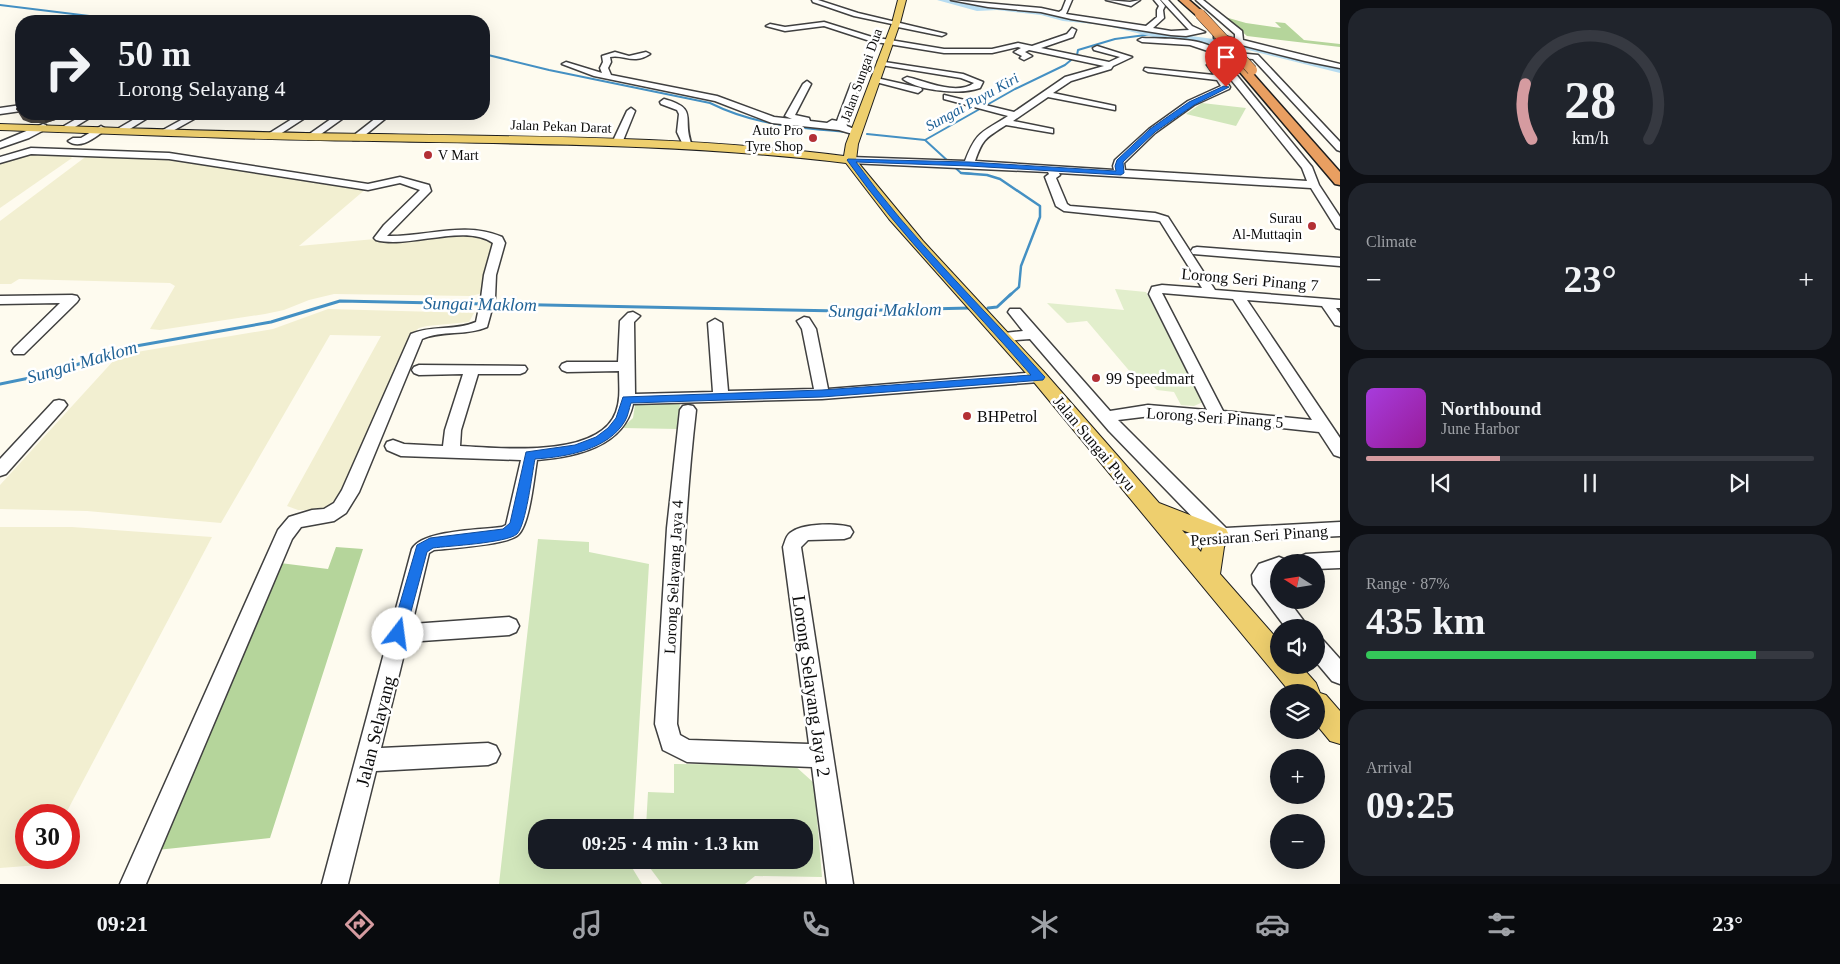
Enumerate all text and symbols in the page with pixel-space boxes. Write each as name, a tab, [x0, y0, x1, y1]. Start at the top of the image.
street label: Jalan Sungai Dua	[838, 26, 886, 124]
icon: right	[35, 35, 100, 100]
text: 50 m	[118, 35, 191, 74]
pin	[1205, 36, 1247, 87]
icon: arrive	[1212, 43, 1240, 71]
water label: Sungai Puyu Kiri	[923, 70, 1021, 134]
text: 28	[1564, 72, 1616, 129]
text: Lorong Selayang 4	[118, 76, 285, 101]
street label: Jalan Pekan Darat	[510, 117, 612, 136]
place label: Auto Pro Tyre Shop	[745, 123, 803, 154]
text: km/h	[1572, 128, 1608, 148]
marker: Auto Pro Tyre Shop	[807, 132, 819, 144]
place label: V Mart	[438, 148, 479, 163]
marker: V Mart	[422, 149, 434, 161]
place label: Surau Al-Muttaqin	[1232, 211, 1302, 242]
marker: Surau Al-Muttaqin	[1306, 220, 1318, 232]
text: Climate	[1366, 233, 1417, 250]
text: 23°	[1563, 258, 1617, 300]
text: −	[1366, 264, 1382, 295]
text: +	[1798, 264, 1814, 295]
street label: Lorong Seri Pinang 7	[1181, 265, 1319, 295]
water label: Sungai Maklom	[423, 293, 537, 315]
water label: Sungai Maklom	[828, 299, 942, 321]
water label: Sungai Maklom	[25, 337, 139, 387]
place label: 99 Speedmart	[1106, 370, 1195, 388]
marker: 99 Speedmart	[1090, 372, 1102, 384]
street label: Jalan Sungai Puyu	[1049, 393, 1139, 495]
text: Northbound	[1441, 398, 1541, 419]
street label: Lorong Seri Pinang 5	[1146, 404, 1284, 432]
place label: BHPetrol	[977, 408, 1038, 425]
marker: BHPetrol	[961, 410, 973, 422]
text: June Harbor	[1441, 420, 1520, 437]
icon: previous	[1427, 469, 1455, 497]
icon: pause	[1576, 469, 1604, 497]
icon: next	[1725, 469, 1753, 497]
street label: Lorong Selayang Jaya 4	[661, 500, 687, 655]
street label: Persiaran Seri Pinang	[1190, 522, 1328, 550]
north arrow	[1270, 554, 1325, 609]
map controls	[1270, 554, 1325, 869]
text: Range · 87%	[1366, 575, 1450, 592]
street label: Lorong Selayang Jaya 2	[788, 594, 835, 778]
text: 435 km	[1366, 600, 1485, 642]
position arrow	[371, 607, 423, 659]
button: sound	[1270, 619, 1325, 674]
street label: Jalan Selayang	[352, 673, 400, 789]
button: layers	[1270, 684, 1325, 739]
button: +	[1270, 749, 1325, 804]
text: Arrival	[1366, 759, 1412, 776]
text: 09:25	[1366, 784, 1455, 826]
speed limit sign: 30	[15, 804, 80, 869]
button: −	[1270, 814, 1325, 869]
text: 09:25 · 4 min · 1.3 km	[582, 833, 759, 854]
icon: directions	[342, 907, 377, 942]
icon: music	[570, 907, 605, 942]
icon: phone	[798, 907, 833, 942]
icon: climate	[1027, 907, 1062, 942]
icon: car	[1255, 907, 1290, 942]
icon: filters	[1484, 907, 1519, 942]
text: 09:21	[97, 911, 148, 936]
text: 23°	[1712, 911, 1743, 936]

